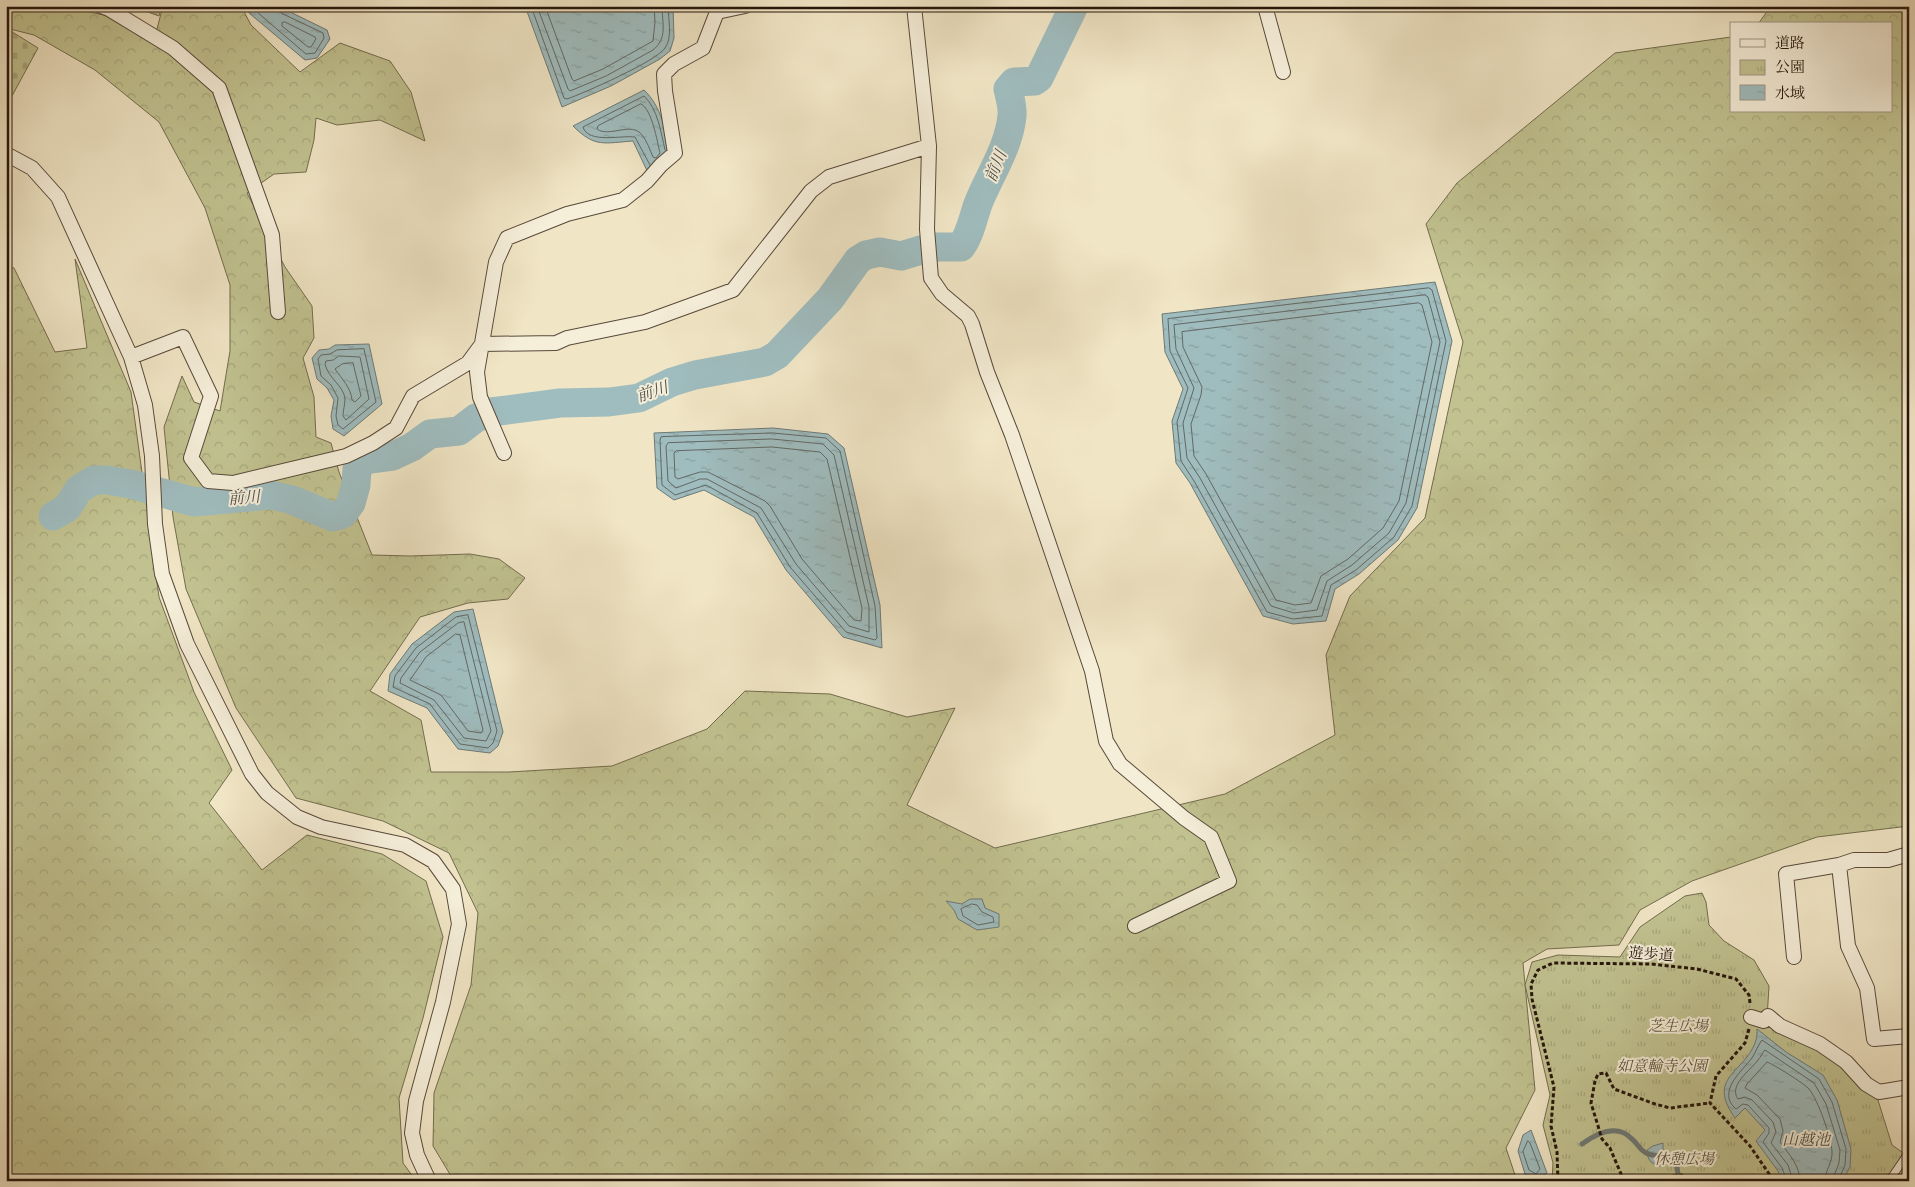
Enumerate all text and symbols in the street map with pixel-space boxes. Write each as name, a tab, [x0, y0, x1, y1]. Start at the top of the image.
legend	[1730, 22, 1892, 112]
text: 道路	[1775, 34, 1805, 55]
text: 公園	[1775, 58, 1805, 79]
text: 水域	[1775, 84, 1805, 105]
water label: 前川	[981, 146, 1014, 186]
water label: 前川	[634, 377, 673, 409]
water label: 前川	[227, 486, 263, 511]
street label: 遊歩道	[1628, 943, 1674, 968]
park label: 芝生広場	[1648, 1017, 1710, 1038]
park label: 如意輪寺公園	[1617, 1057, 1710, 1078]
water label: 山越池	[1782, 1130, 1832, 1152]
park label: 休憩広場	[1654, 1150, 1716, 1171]

